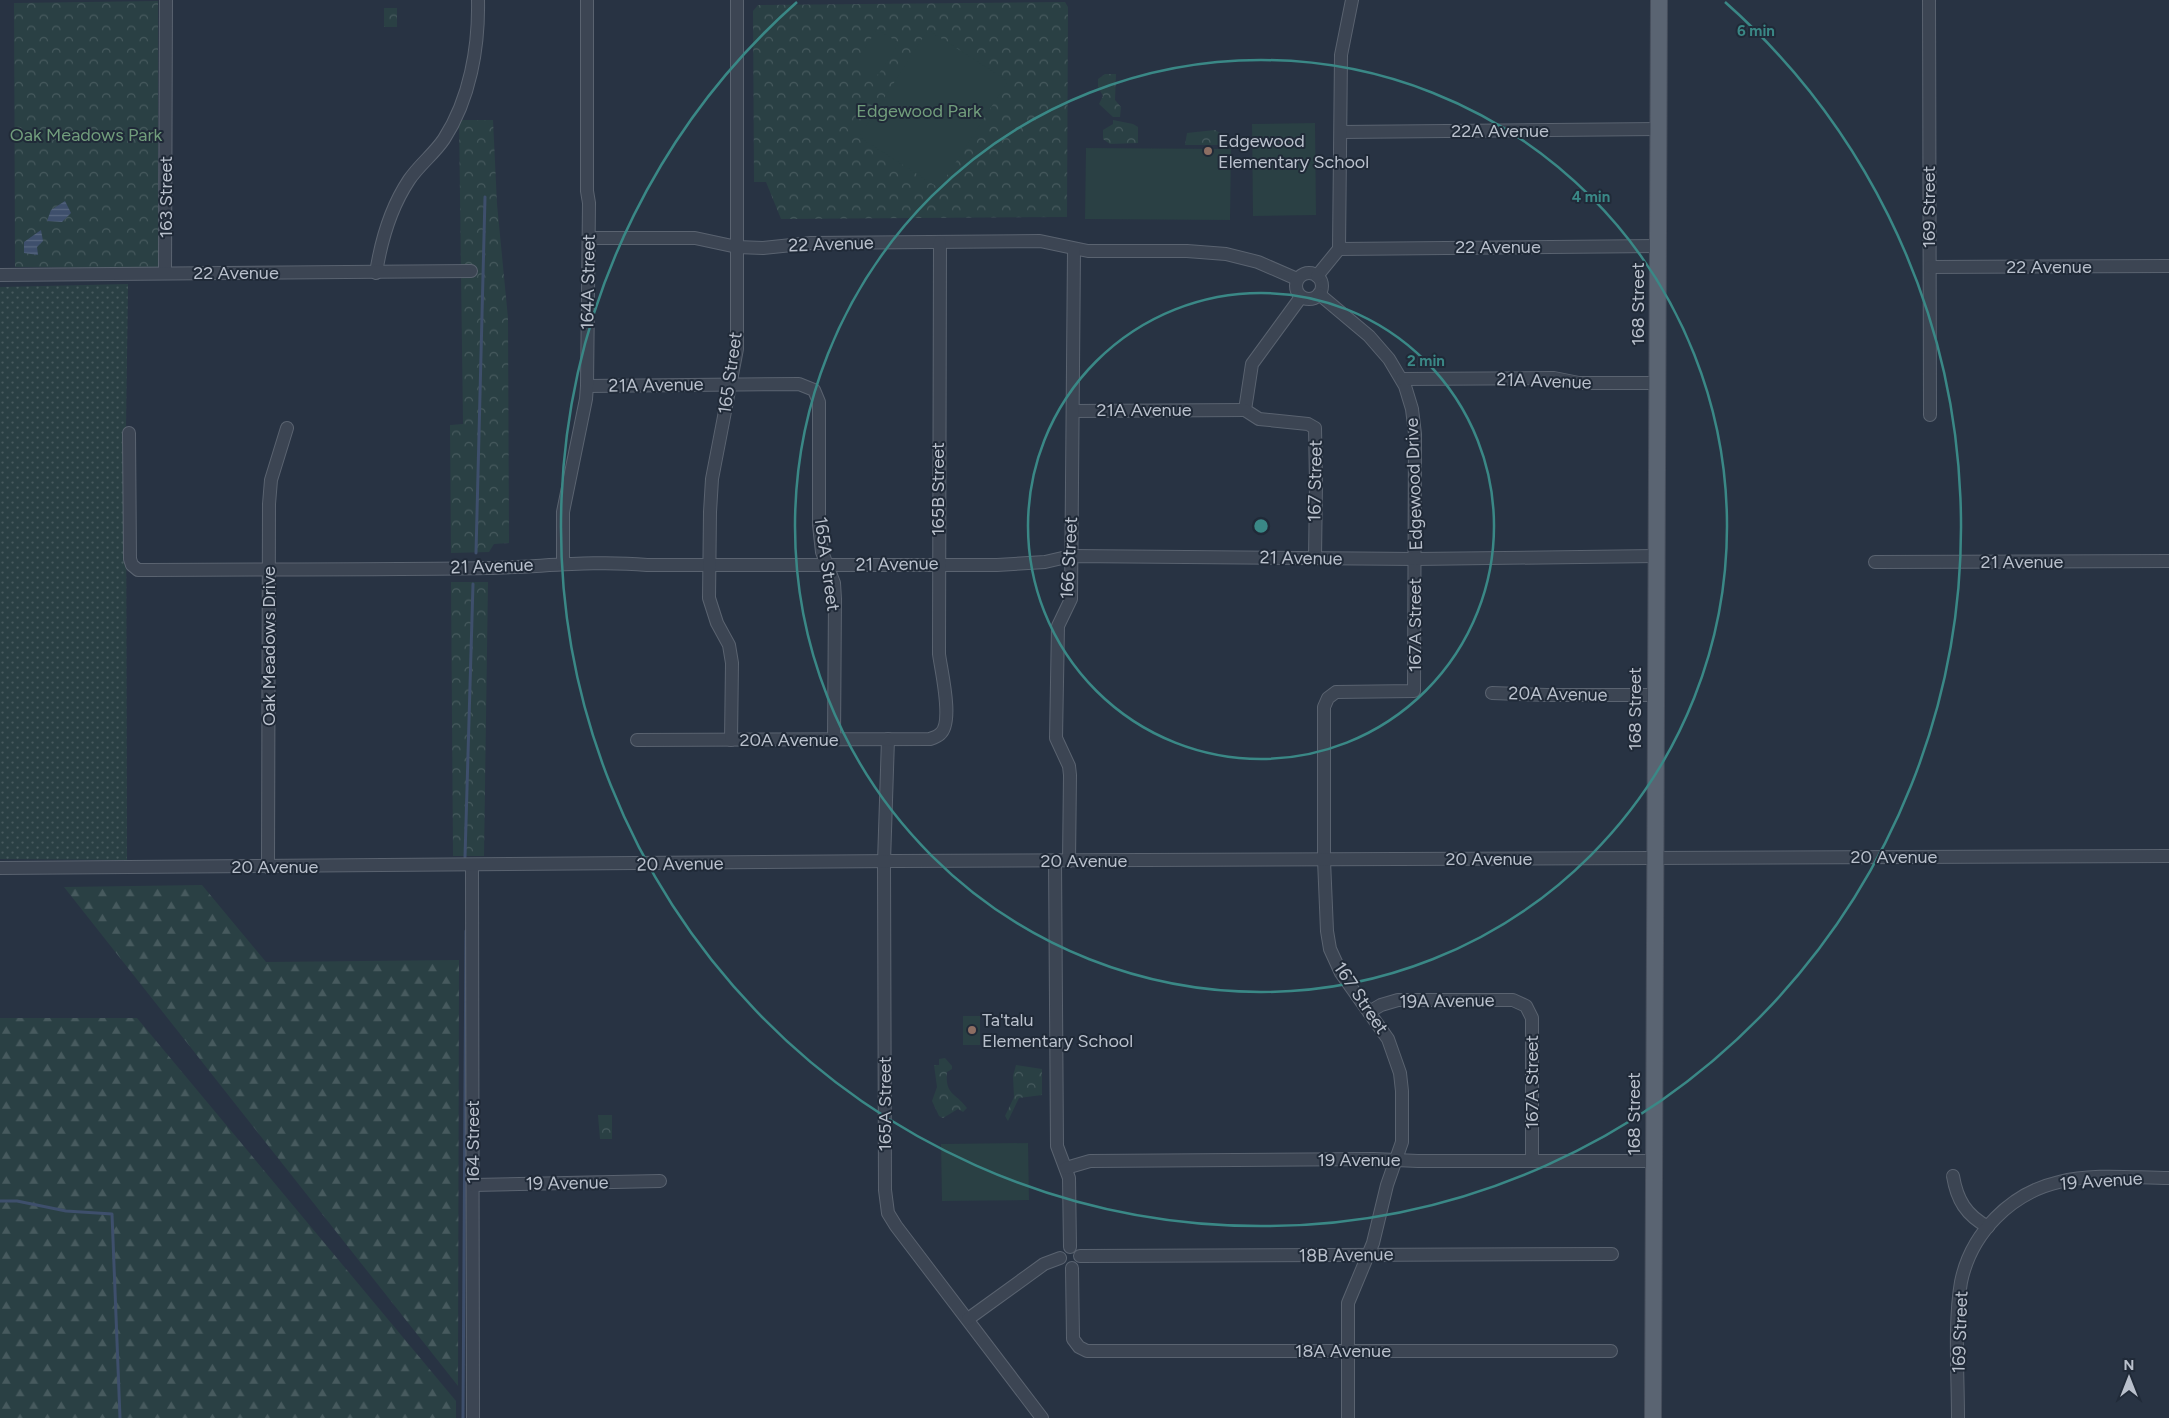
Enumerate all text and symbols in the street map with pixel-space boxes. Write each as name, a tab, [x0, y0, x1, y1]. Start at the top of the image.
text: 6 min	[1737, 22, 1775, 40]
park label: Edgewood Park	[856, 100, 982, 122]
street label: 22A Avenue	[1451, 120, 1549, 142]
park label: Oak Meadows Park	[10, 124, 163, 146]
place label: Edgewood Elementary School	[1218, 130, 1369, 173]
marker: Edgewood Elementary School	[1202, 145, 1214, 157]
street label: 163 Street	[155, 156, 177, 238]
street label: 169 Street	[1918, 165, 1940, 248]
text: 4 min	[1572, 188, 1610, 206]
street label: 22 Avenue	[788, 232, 874, 256]
street label: 164A Street	[576, 234, 600, 330]
street label: 22 Avenue	[1455, 236, 1541, 258]
street label: 22 Avenue	[2006, 256, 2092, 278]
street label: 22 Avenue	[193, 262, 279, 284]
street label: 168 Street	[1627, 262, 1649, 346]
street label: 165 Street	[713, 330, 747, 416]
text: 2 min	[1407, 352, 1445, 370]
street label: 21A Avenue	[1496, 368, 1592, 394]
street label: 21A Avenue	[608, 373, 704, 397]
street label: 21A Avenue	[1097, 399, 1192, 421]
street label: Edgewood Drive	[1401, 417, 1427, 551]
street label: 167 Street	[1303, 440, 1327, 522]
street label: 165B Street	[927, 442, 949, 536]
street label: 165A Street	[809, 515, 845, 613]
street label: 166 Street	[1056, 516, 1082, 600]
centre of rings	[1252, 517, 1270, 535]
street label: 21 Avenue	[1259, 546, 1343, 570]
street label: 21 Avenue	[1981, 551, 2064, 573]
street label: 21 Avenue	[855, 552, 939, 576]
street label: 21 Avenue	[450, 554, 534, 578]
street label: Oak Meadows Drive	[258, 566, 280, 726]
street label: 167A Street	[1404, 578, 1426, 672]
street label: 168 Street	[1624, 667, 1646, 751]
street label: 20A Avenue	[1508, 682, 1608, 706]
street label: 20A Avenue	[739, 729, 839, 751]
street label: 20 Avenue	[1851, 846, 1938, 868]
street label: 20 Avenue	[1446, 848, 1533, 870]
street label: 20 Avenue	[1041, 850, 1128, 872]
street label: 20 Avenue	[636, 852, 724, 876]
street label: 20 Avenue	[232, 856, 319, 878]
street label: 167 Street	[1329, 958, 1393, 1038]
street label: 19A Avenue	[1399, 989, 1495, 1013]
place label: Ta'talu Elementary School	[982, 1009, 1133, 1052]
marker: Ta'talu Elementary School	[966, 1024, 978, 1036]
street label: 167A Street	[1521, 1035, 1543, 1129]
street label: 165A Street	[874, 1056, 896, 1152]
street label: 168 Street	[1623, 1072, 1645, 1156]
street label: 164 Street	[462, 1100, 484, 1184]
street label: 19 Avenue	[1318, 1149, 1401, 1171]
street label: 19 Avenue	[2059, 1167, 2143, 1195]
street label: 19 Avenue	[525, 1171, 609, 1195]
street label: 18B Avenue	[1298, 1243, 1394, 1267]
street label: 169 Street	[1948, 1290, 1972, 1374]
street label: 18A Avenue	[1295, 1340, 1391, 1362]
north arrow	[2104, 1353, 2154, 1403]
text: N	[2124, 1357, 2134, 1374]

